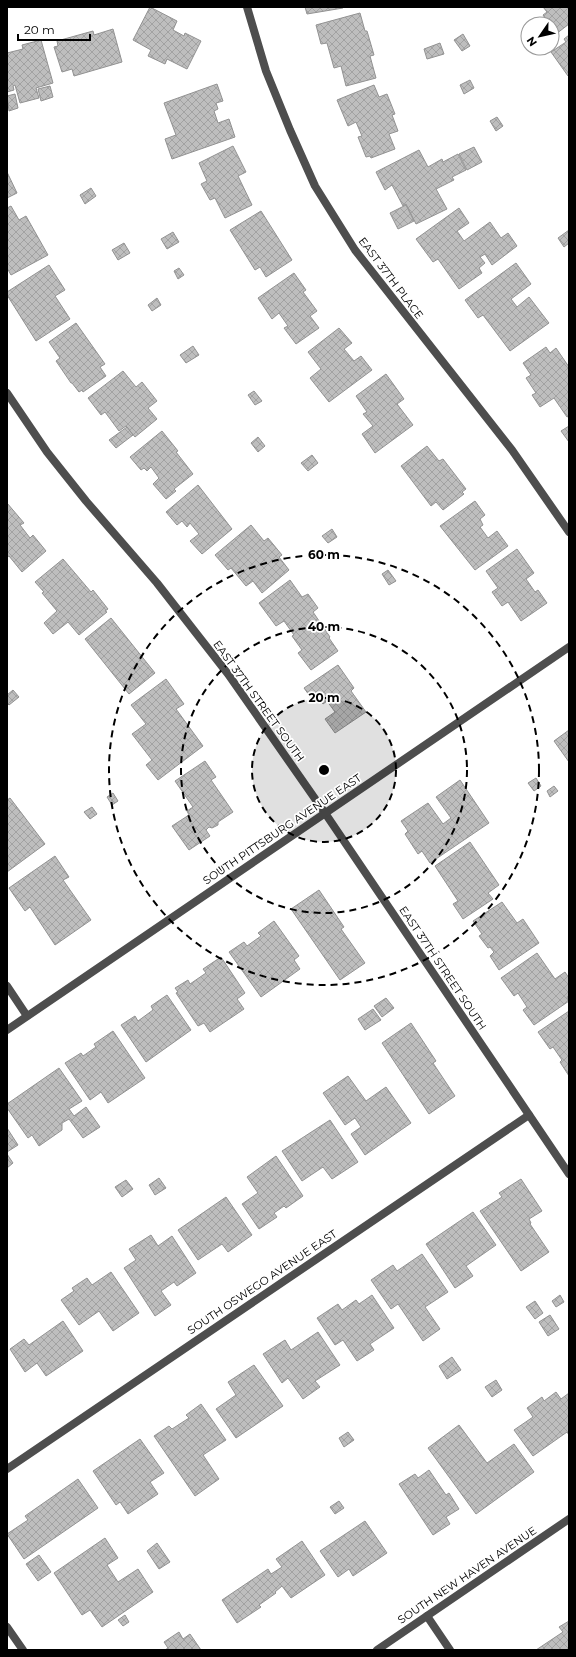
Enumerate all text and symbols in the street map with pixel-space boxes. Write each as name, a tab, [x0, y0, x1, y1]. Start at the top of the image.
scale bar	[18, 16, 90, 42]
north arrow	[520, 16, 560, 56]
text: 20 m	[24, 22, 55, 37]
text: N	[523, 34, 540, 49]
street label: EAST 37TH PLACE	[356, 234, 426, 322]
text: 60 m	[308, 547, 340, 562]
text: 40 m	[308, 619, 340, 634]
street label: EAST 37TH STREET SOUTH	[210, 638, 308, 764]
text: 20 m	[308, 690, 340, 705]
centre of rings	[317, 763, 331, 777]
street label: SOUTH PITTSBURG AVENUE EAST	[200, 770, 364, 887]
street label: EAST 37TH STREET SOUTH	[396, 903, 490, 1033]
street label: SOUTH OSWEGO AVENUE EAST	[185, 1226, 340, 1337]
street label: SOUTH NEW HAVEN AVENUE	[395, 1523, 539, 1627]

